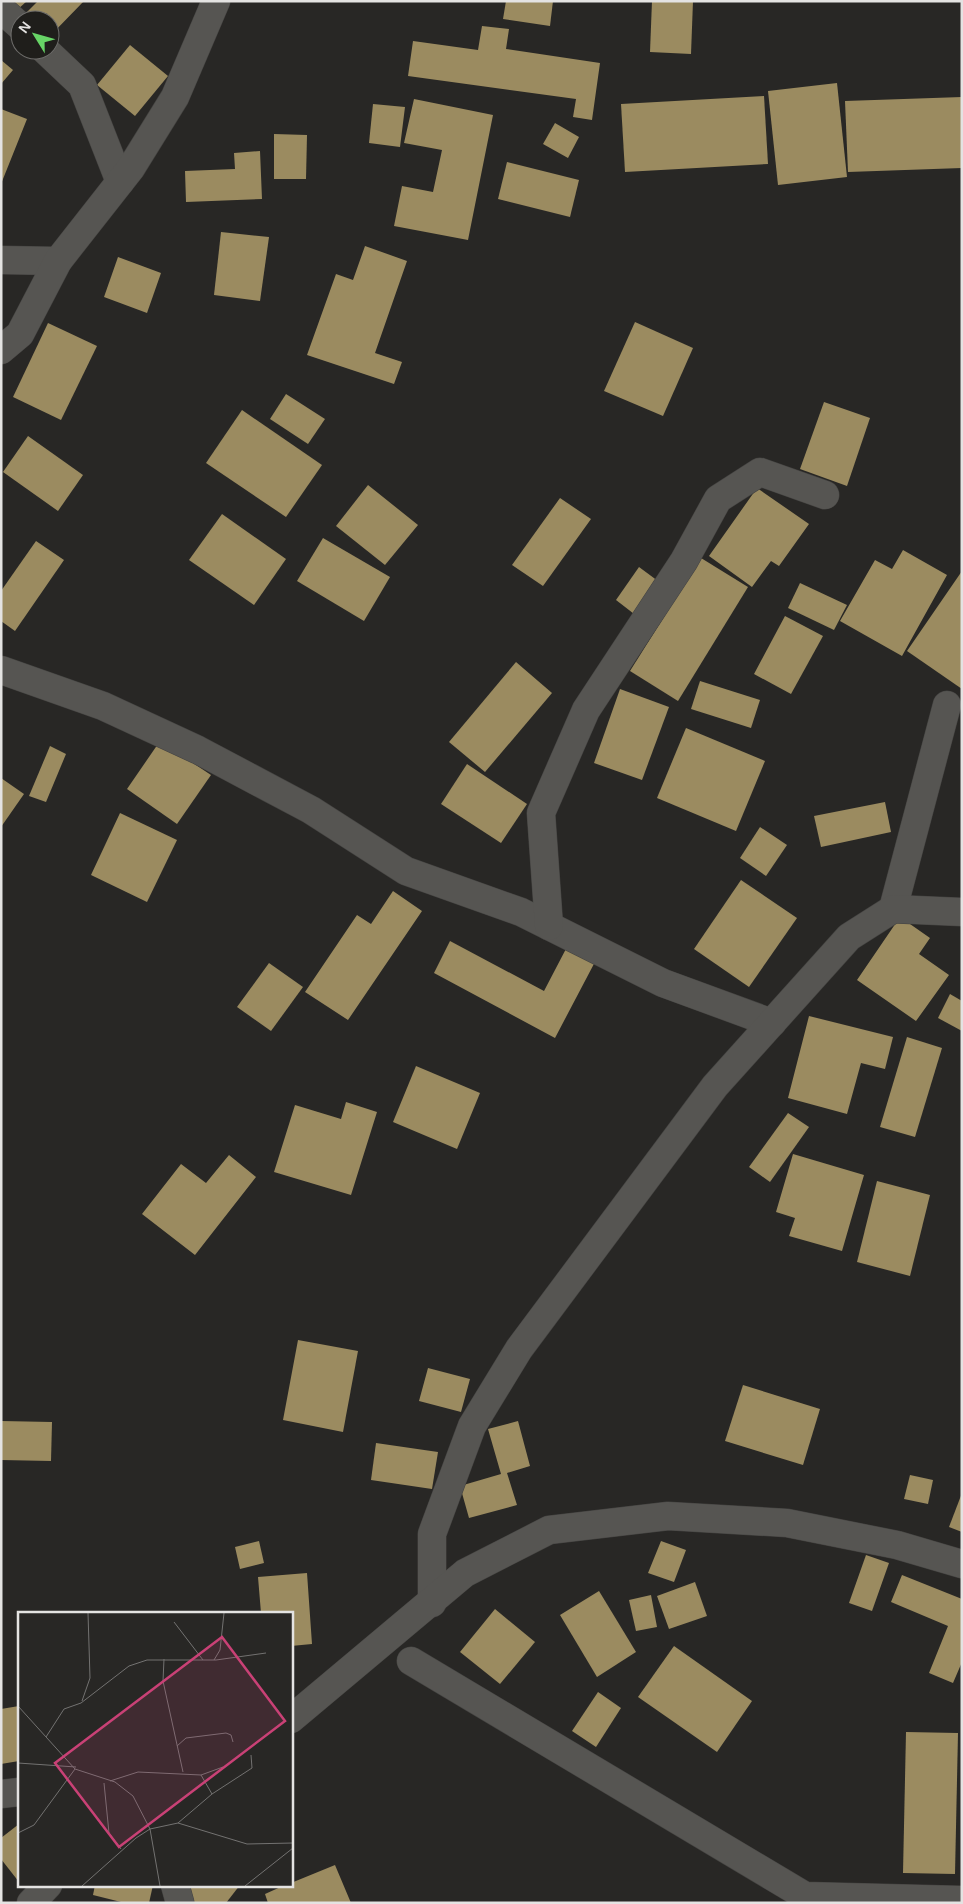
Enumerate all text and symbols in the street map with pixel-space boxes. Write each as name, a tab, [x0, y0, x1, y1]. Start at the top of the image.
north arrow	[10, 10, 60, 60]
text: N	[15, 18, 34, 36]
inset map	[18, 1612, 292, 1886]

